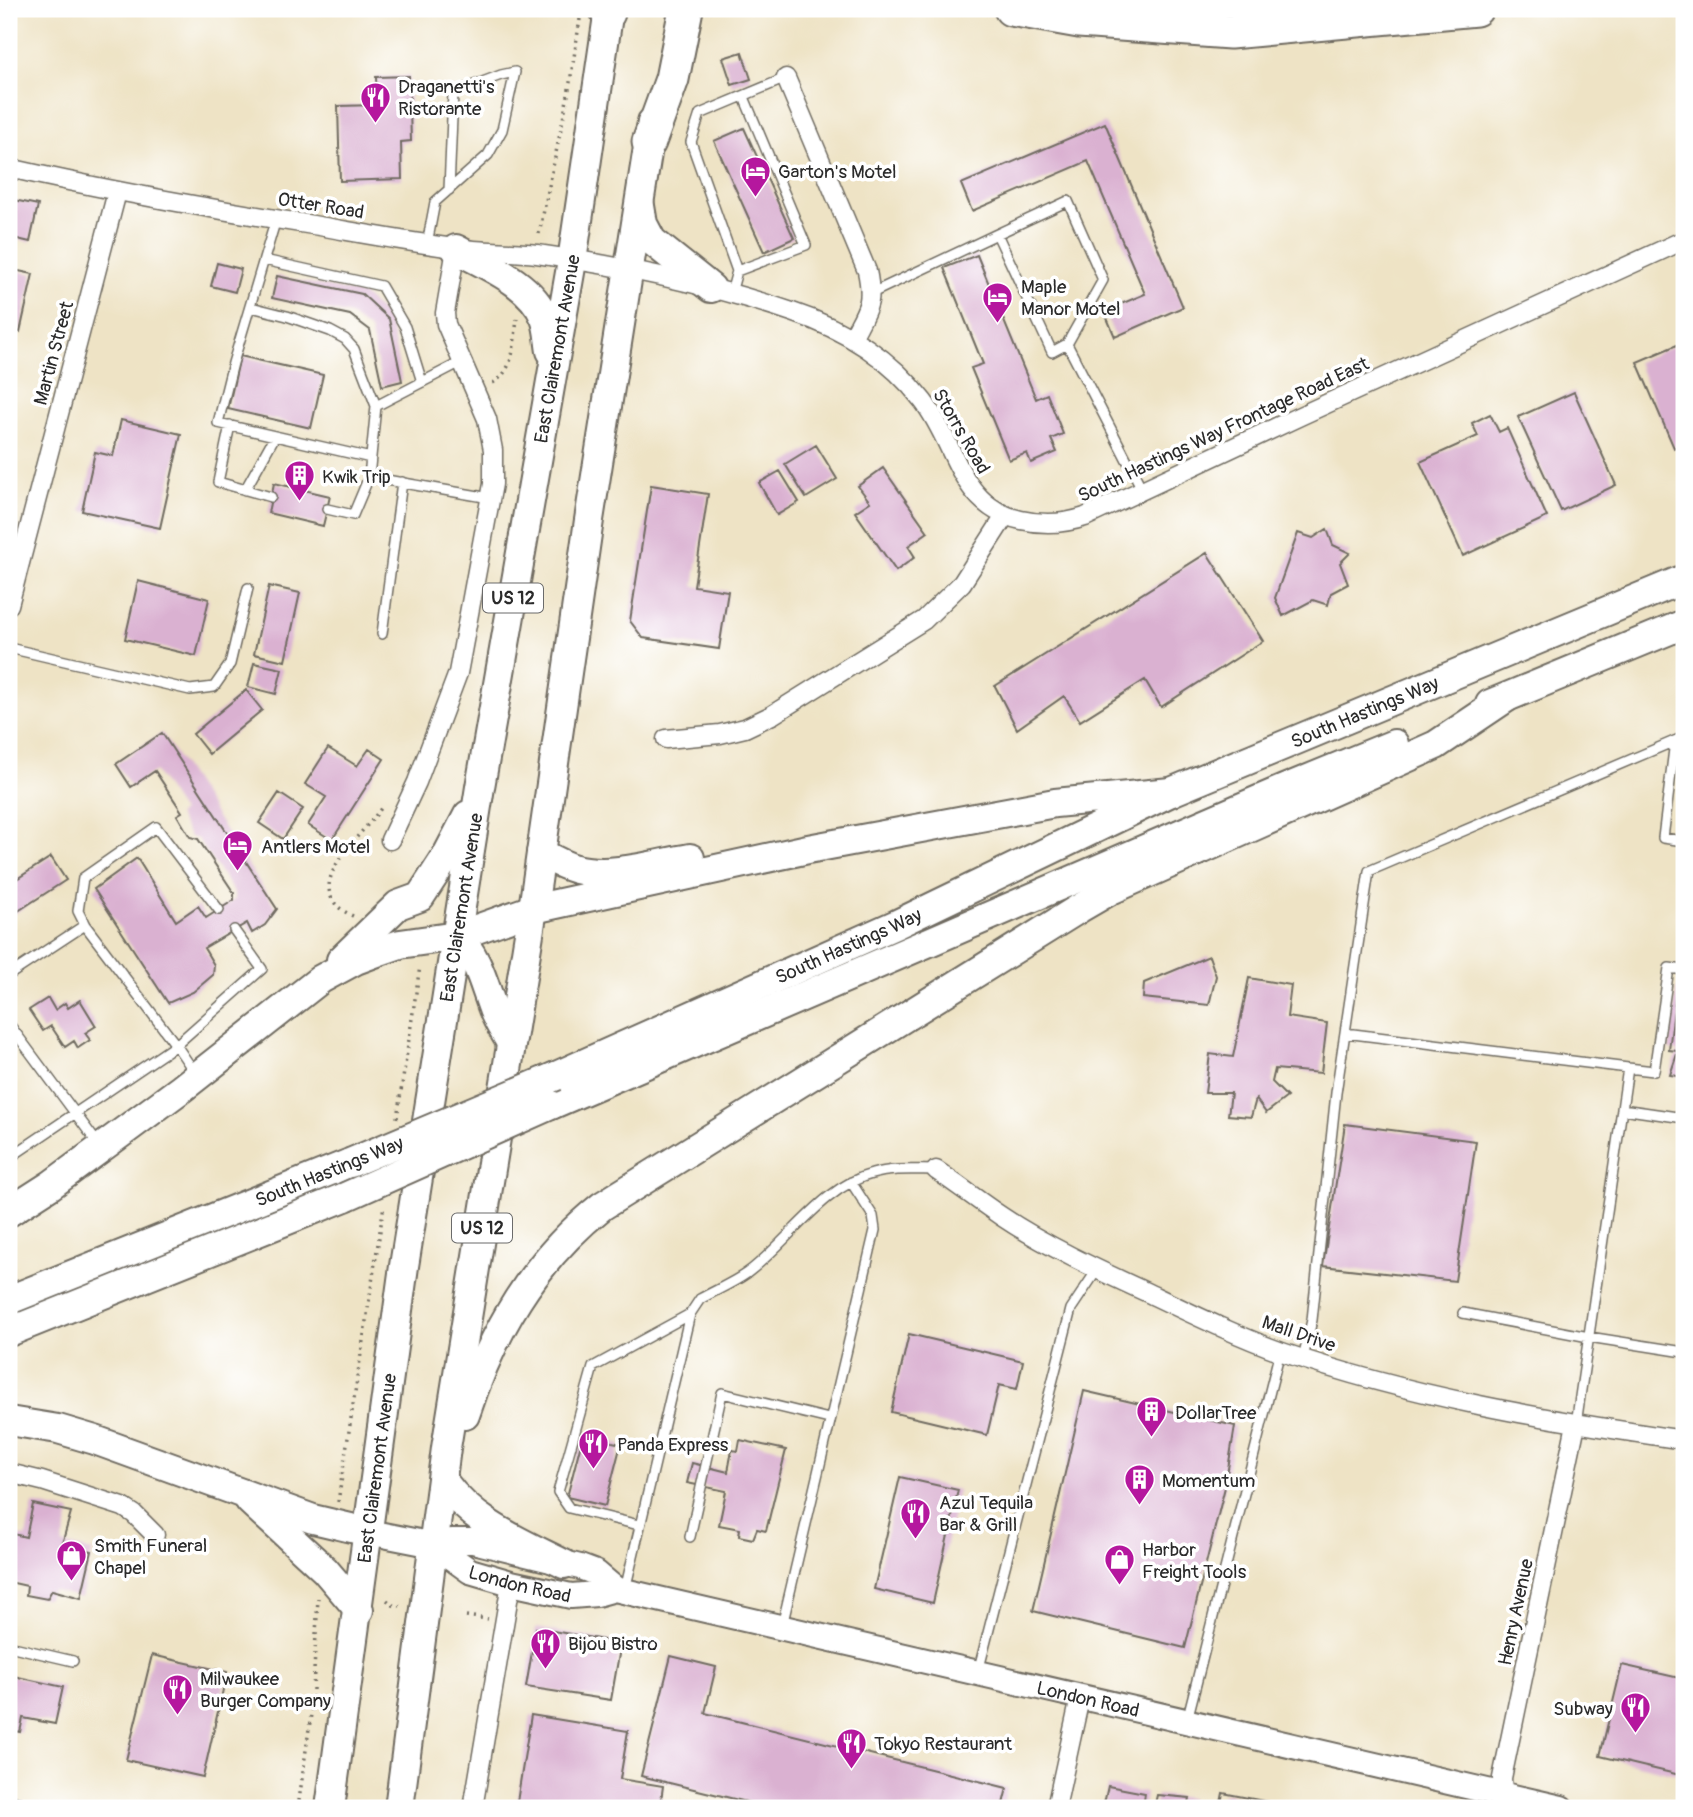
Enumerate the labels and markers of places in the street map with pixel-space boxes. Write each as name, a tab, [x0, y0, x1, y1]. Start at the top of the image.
place label: Draganetti's Ristorante	[398, 75, 495, 121]
restaurant icon: Draganetti's Ristorante	[358, 80, 392, 124]
hotel icon: Garton's Motel	[738, 154, 772, 198]
place label: Garton's Motel	[778, 160, 896, 184]
place label: Maple Manor Motel	[1021, 275, 1121, 321]
hotel icon: Maple Manor Motel	[981, 280, 1015, 324]
building icon: Kwik Trip	[282, 459, 316, 503]
place label: Kwik Trip	[322, 465, 391, 489]
hotel icon: Antlers Motel	[221, 829, 255, 873]
place label: Antlers Motel	[261, 835, 370, 859]
building icon: DollarTree	[1135, 1395, 1169, 1439]
place label: DollarTree	[1175, 1401, 1257, 1425]
restaurant icon: Panda Express	[577, 1427, 611, 1471]
place label: Panda Express	[617, 1433, 729, 1457]
building icon: Momentum	[1122, 1463, 1156, 1507]
place label: Momentum	[1162, 1469, 1255, 1493]
place label: Azul Tequila Bar & Grill	[939, 1491, 1033, 1537]
restaurant icon: Azul Tequila Bar & Grill	[899, 1496, 933, 1540]
place label: Smith Funeral Chapel	[94, 1534, 207, 1580]
place label: Harbor Freight Tools	[1142, 1538, 1247, 1584]
shop icon: Smith Funeral Chapel	[54, 1539, 88, 1583]
shop icon: Harbor Freight Tools	[1102, 1543, 1136, 1587]
restaurant icon: Bijou Bistro	[528, 1626, 562, 1670]
place label: Bijou Bistro	[568, 1632, 658, 1656]
place label: Milwaukee Burger Company	[200, 1667, 331, 1713]
restaurant icon: Milwaukee Burger Company	[160, 1672, 194, 1716]
restaurant icon: Subway	[1619, 1691, 1653, 1735]
place label: Subway	[1553, 1697, 1613, 1721]
restaurant icon: Tokyo Restaurant	[834, 1726, 868, 1770]
place label: Tokyo Restaurant	[874, 1732, 1012, 1756]

